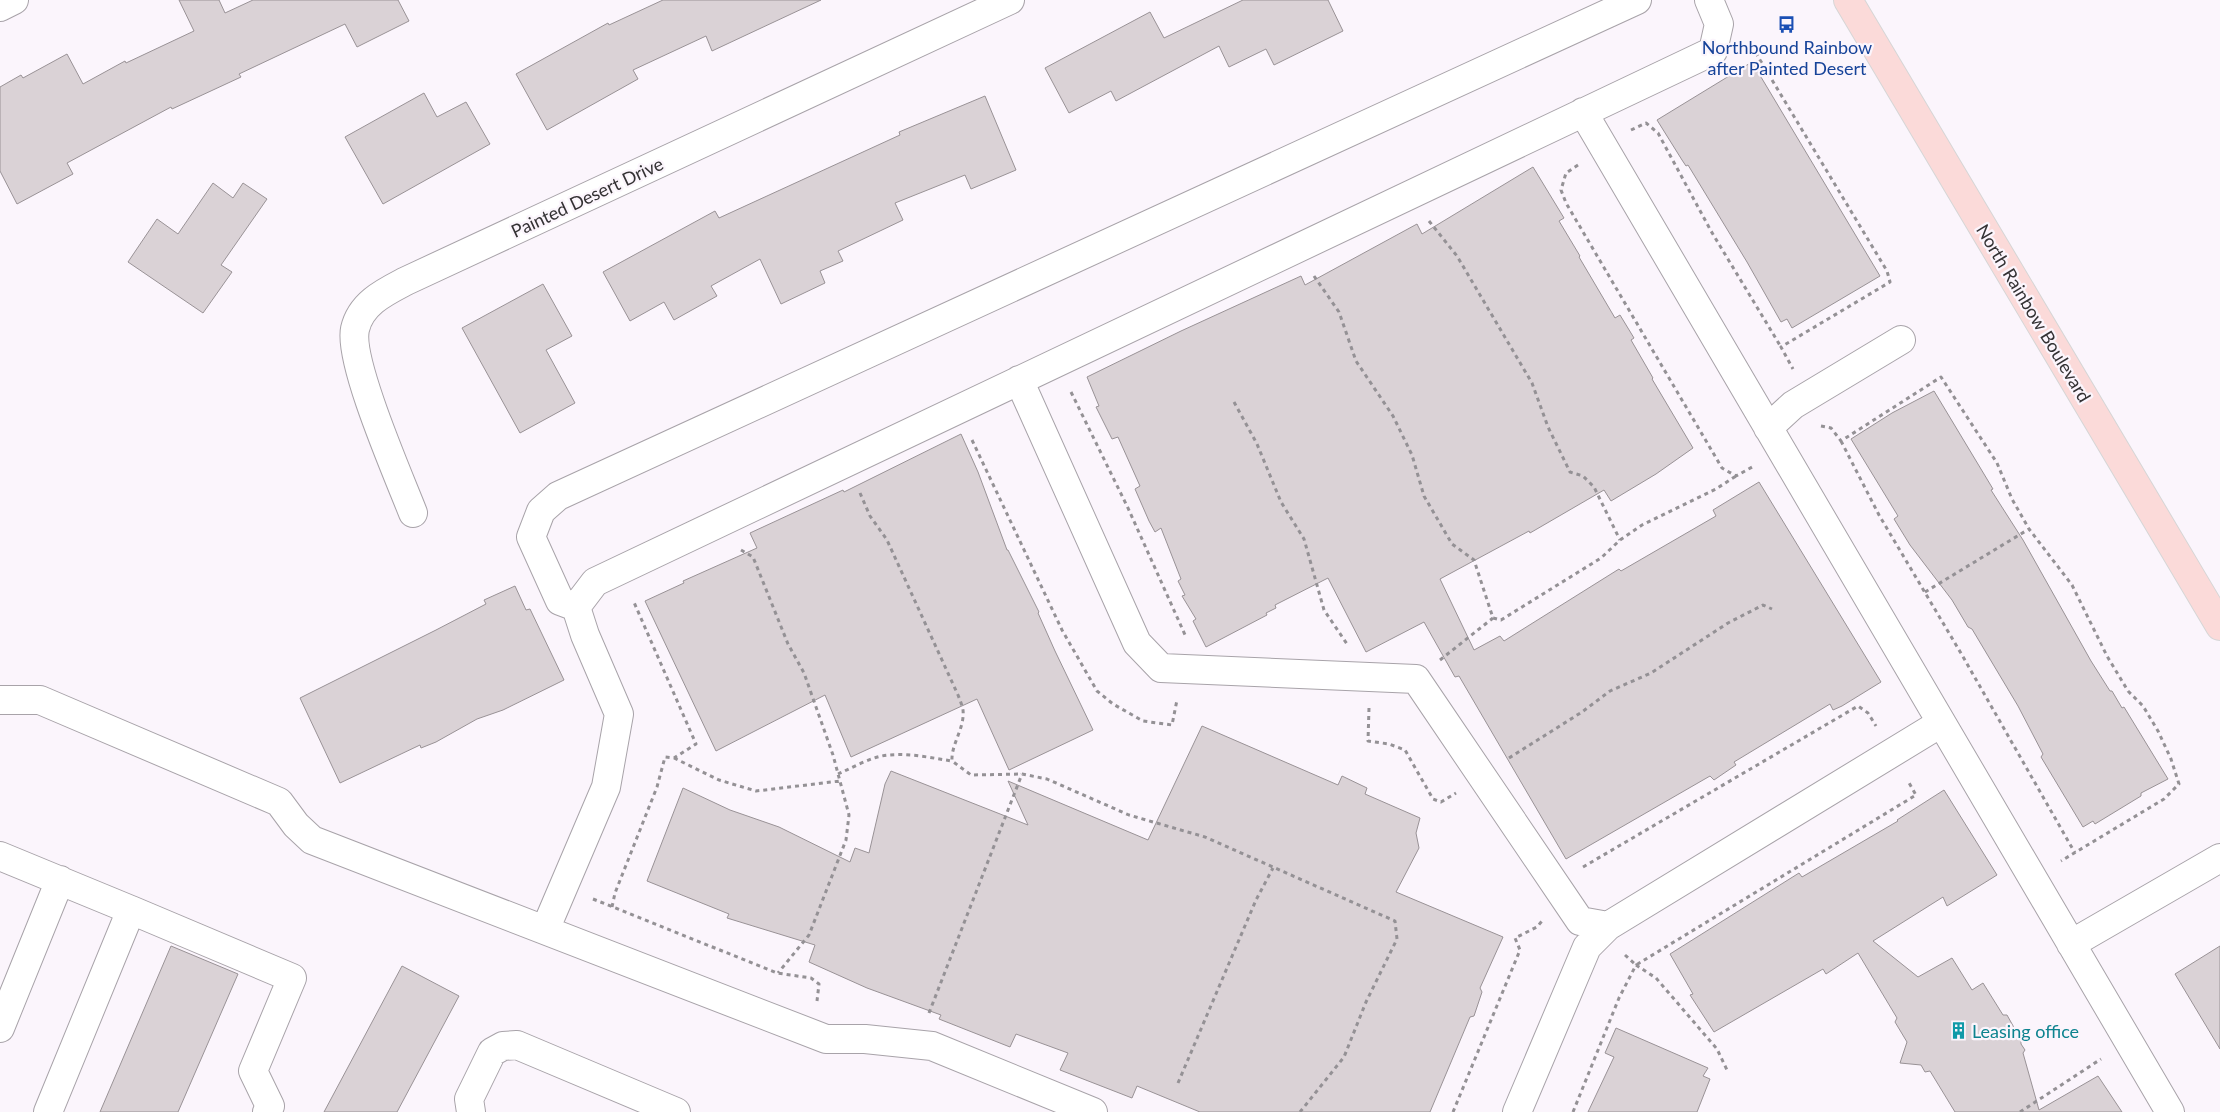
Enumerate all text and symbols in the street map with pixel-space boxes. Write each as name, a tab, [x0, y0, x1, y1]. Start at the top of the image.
bus stop icon: Northbound Rainbow after Painted Desert	[1777, 14, 1797, 34]
place label: Northbound Rainbow after Painted Desert	[1702, 36, 1872, 79]
street label: Painted Desert Drive	[507, 152, 667, 242]
street label: North Rainbow Boulevard	[1972, 220, 2096, 406]
place label: Leasing office	[1972, 1020, 2079, 1042]
building icon: Leasing office	[1948, 1021, 1968, 1041]

